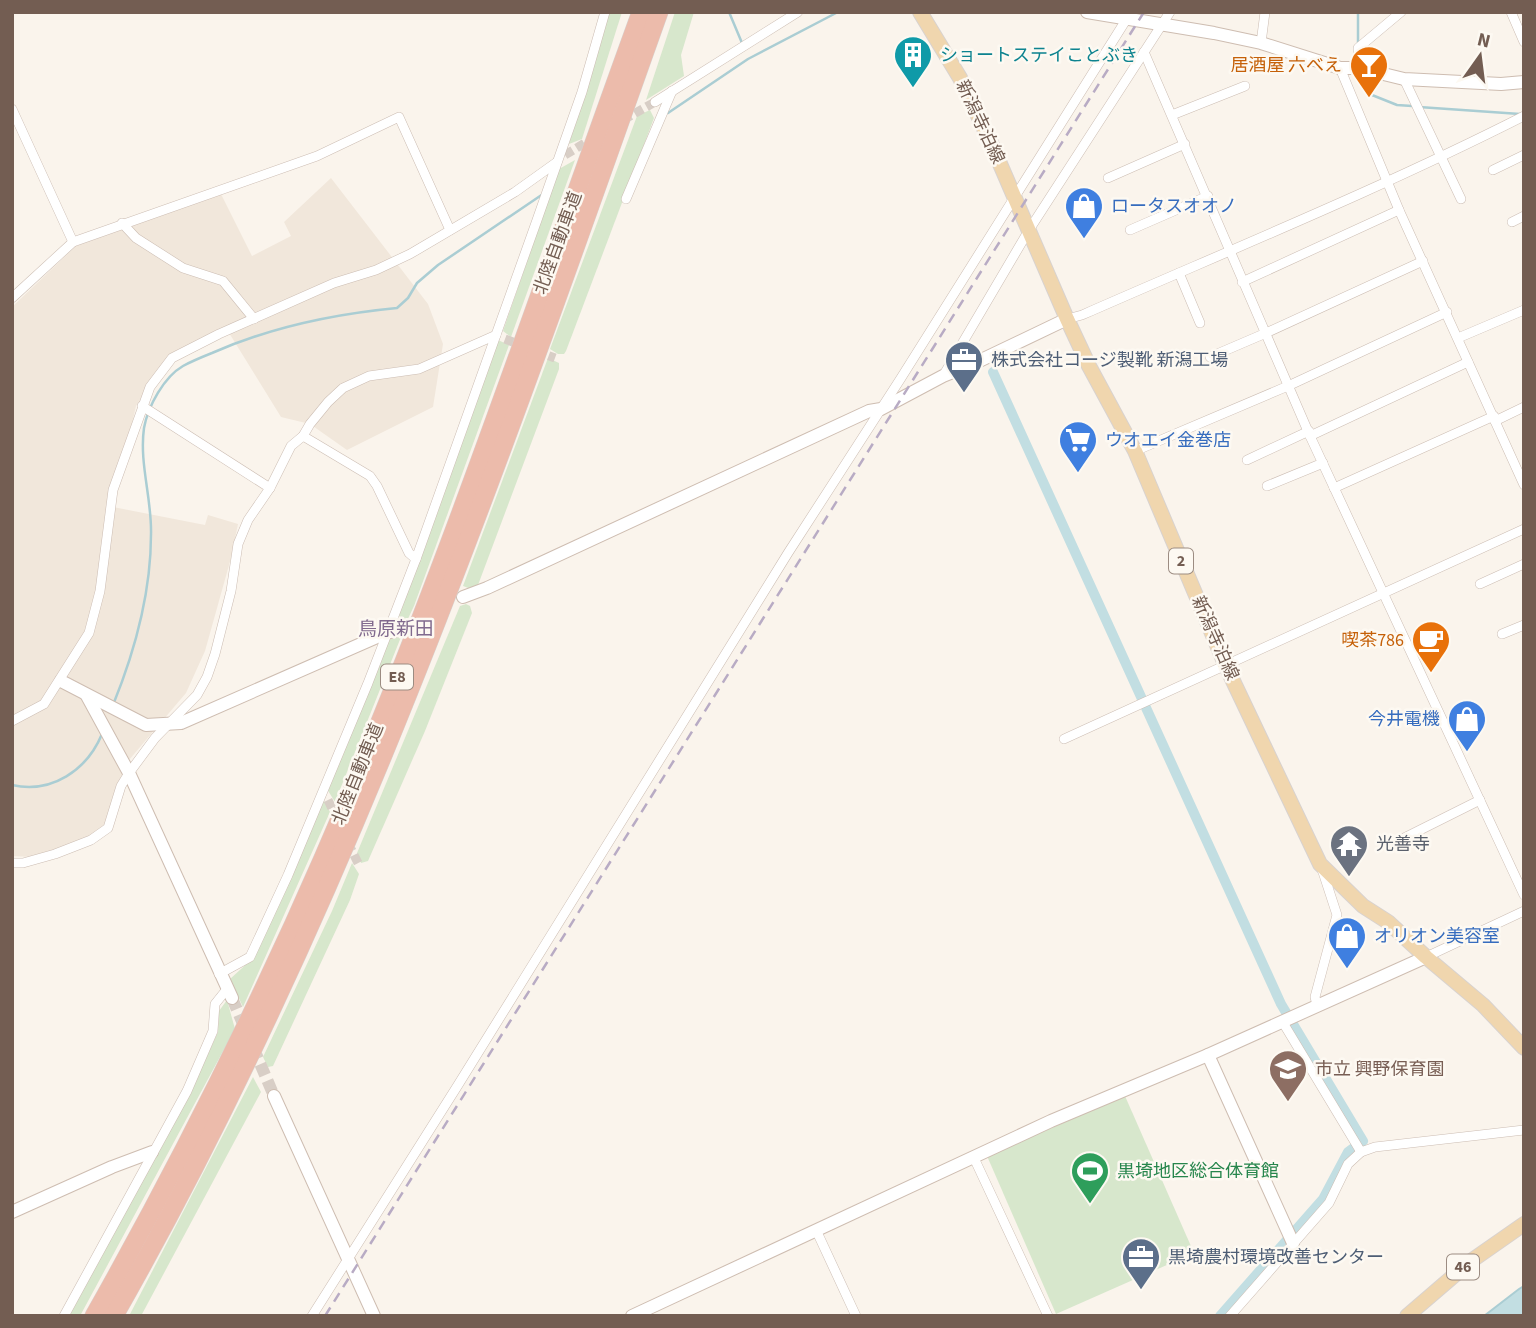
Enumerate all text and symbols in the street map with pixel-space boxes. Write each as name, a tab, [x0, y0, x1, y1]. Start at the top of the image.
north arrow	[1445, 21, 1515, 91]
text: N	[1474, 26, 1493, 56]
building icon: ショートステイことぶき	[892, 34, 934, 89]
place label: ショートステイことぶき	[940, 43, 1138, 68]
bar icon: 居酒屋 六べえ	[1348, 44, 1390, 99]
place label: 居酒屋 六べえ	[1230, 53, 1342, 78]
street label: 新潟寺泊線	[950, 76, 1010, 168]
shop icon: ロータスオオノ	[1063, 185, 1105, 240]
street label: 北陸自動車道	[528, 188, 588, 298]
place label: ロータスオオノ	[1111, 194, 1237, 219]
office icon: 株式会社コージ製靴 新潟工場	[943, 339, 985, 394]
place label: 株式会社コージ製靴 新潟工場	[991, 348, 1228, 373]
supermarket icon: ウオエイ金巻店	[1057, 419, 1099, 474]
place label: ウオエイ金巻店	[1105, 428, 1231, 453]
road number: 2	[1169, 548, 1193, 574]
street label: 新潟寺泊線	[1185, 592, 1245, 684]
district label: 鳥原新田	[358, 616, 434, 643]
cafe icon: 喫茶786	[1410, 619, 1452, 674]
place label: 喫茶786	[1341, 628, 1404, 653]
road number: E8	[381, 664, 413, 690]
shop icon: 今井電機	[1446, 698, 1488, 753]
place label: 今井電機	[1368, 707, 1440, 732]
street label: 北陸自動車道	[326, 719, 390, 829]
temple icon: 光善寺	[1328, 823, 1370, 878]
place label: 光善寺	[1376, 832, 1430, 857]
shop icon: オリオン美容室	[1326, 915, 1368, 970]
place label: オリオン美容室	[1374, 924, 1500, 949]
school or university icon: 市立 興野保育園	[1267, 1048, 1309, 1103]
place label: 市立 興野保育園	[1315, 1057, 1445, 1082]
sports icon: 黒埼地区総合体育館	[1069, 1150, 1111, 1205]
place label: 黒埼地区総合体育館	[1117, 1159, 1279, 1184]
office icon: 黒埼農村環境改善センター	[1120, 1236, 1162, 1291]
place label: 黒埼農村環境改善センター	[1168, 1245, 1384, 1270]
road number: 46	[1447, 1254, 1479, 1280]

